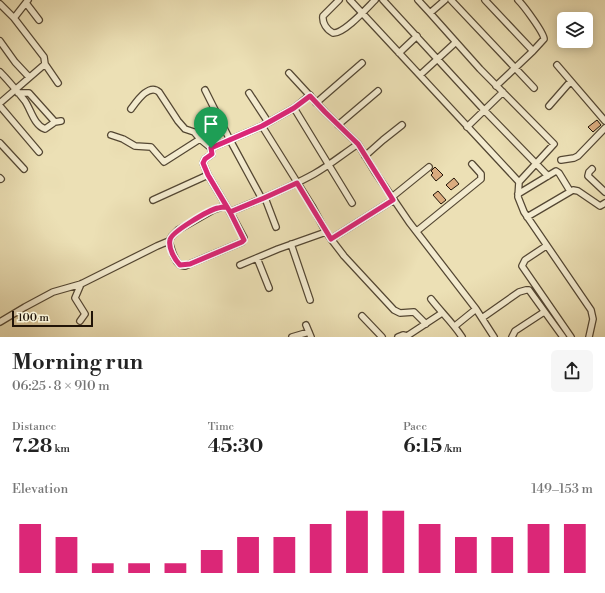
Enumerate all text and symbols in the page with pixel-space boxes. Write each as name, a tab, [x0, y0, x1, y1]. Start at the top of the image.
map controls	[557, 12, 593, 48]
button: layers	[557, 12, 593, 48]
pin	[194, 107, 228, 148]
icon: arrive	[200, 113, 222, 135]
scale bar	[12, 309, 93, 328]
text: 100 m	[18, 311, 49, 325]
text: Morning run	[12, 349, 143, 376]
button: share	[551, 350, 593, 392]
text: 06:25 · 8 × 910 m	[12, 378, 110, 394]
text: Distance	[12, 420, 56, 434]
text: Time	[208, 420, 234, 434]
text: Pace	[403, 420, 427, 434]
text: 7.28	[12, 434, 52, 459]
text: 45:30	[208, 434, 263, 459]
text: 6:15	[403, 434, 442, 459]
text: km	[52, 442, 70, 456]
text: /km	[442, 442, 462, 456]
text: Elevation	[12, 481, 68, 497]
text: 149–153 m	[531, 481, 593, 497]

